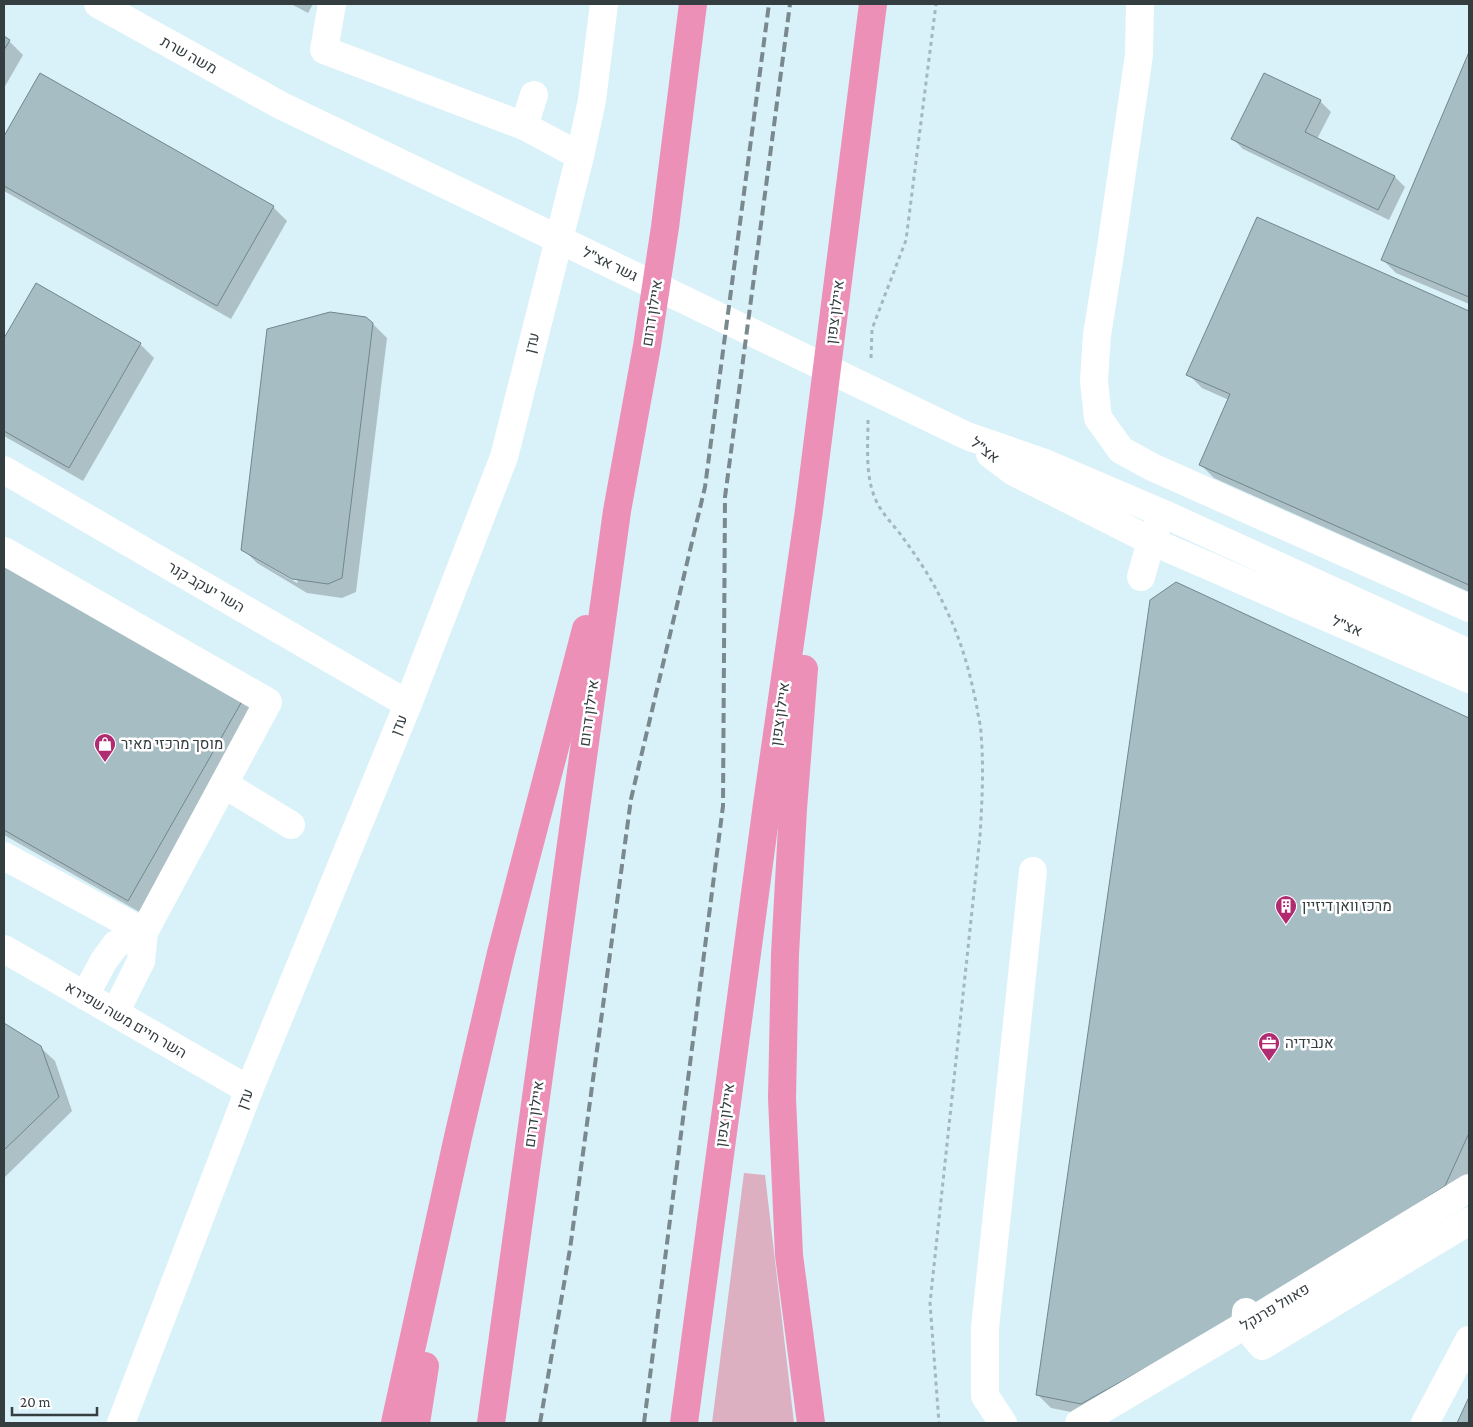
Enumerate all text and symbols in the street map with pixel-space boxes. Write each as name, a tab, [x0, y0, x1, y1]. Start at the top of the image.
street label: משה שרת	[158, 33, 220, 77]
street label: גשר אצ"ל	[580, 244, 640, 284]
street label: איילון דרום	[639, 279, 665, 347]
street label: איילון צפון	[823, 279, 847, 345]
street label: עדן	[522, 331, 542, 355]
street label: אצ"ל	[968, 434, 1002, 466]
street label: השר יעקב קנר	[165, 559, 247, 615]
street label: אצ"ל	[1329, 612, 1365, 640]
street label: איילון דרום	[576, 679, 602, 747]
street label: איילון צפון	[768, 681, 792, 747]
street label: עדן	[388, 712, 410, 738]
shop icon: מוסך מרכזי מאיר	[93, 732, 117, 763]
place label: מוסך מרכזי מאיר	[121, 736, 223, 752]
building icon: מרכז וואן דיזיין	[1274, 894, 1298, 925]
place label: מרכז וואן דיזיין	[1302, 898, 1392, 914]
street label: השר חיים משה שפירא	[63, 979, 189, 1061]
office icon: אנבידיה	[1257, 1031, 1281, 1062]
place label: אנבידיה	[1285, 1035, 1334, 1051]
street label: איילון דרום	[521, 1080, 547, 1148]
street label: איילון צפון	[713, 1082, 737, 1148]
street label: עדן	[234, 1086, 256, 1112]
street label: פאוול פרנקל	[1238, 1280, 1312, 1334]
scale bar	[12, 1384, 98, 1416]
text: 20 m	[20, 1394, 51, 1410]

